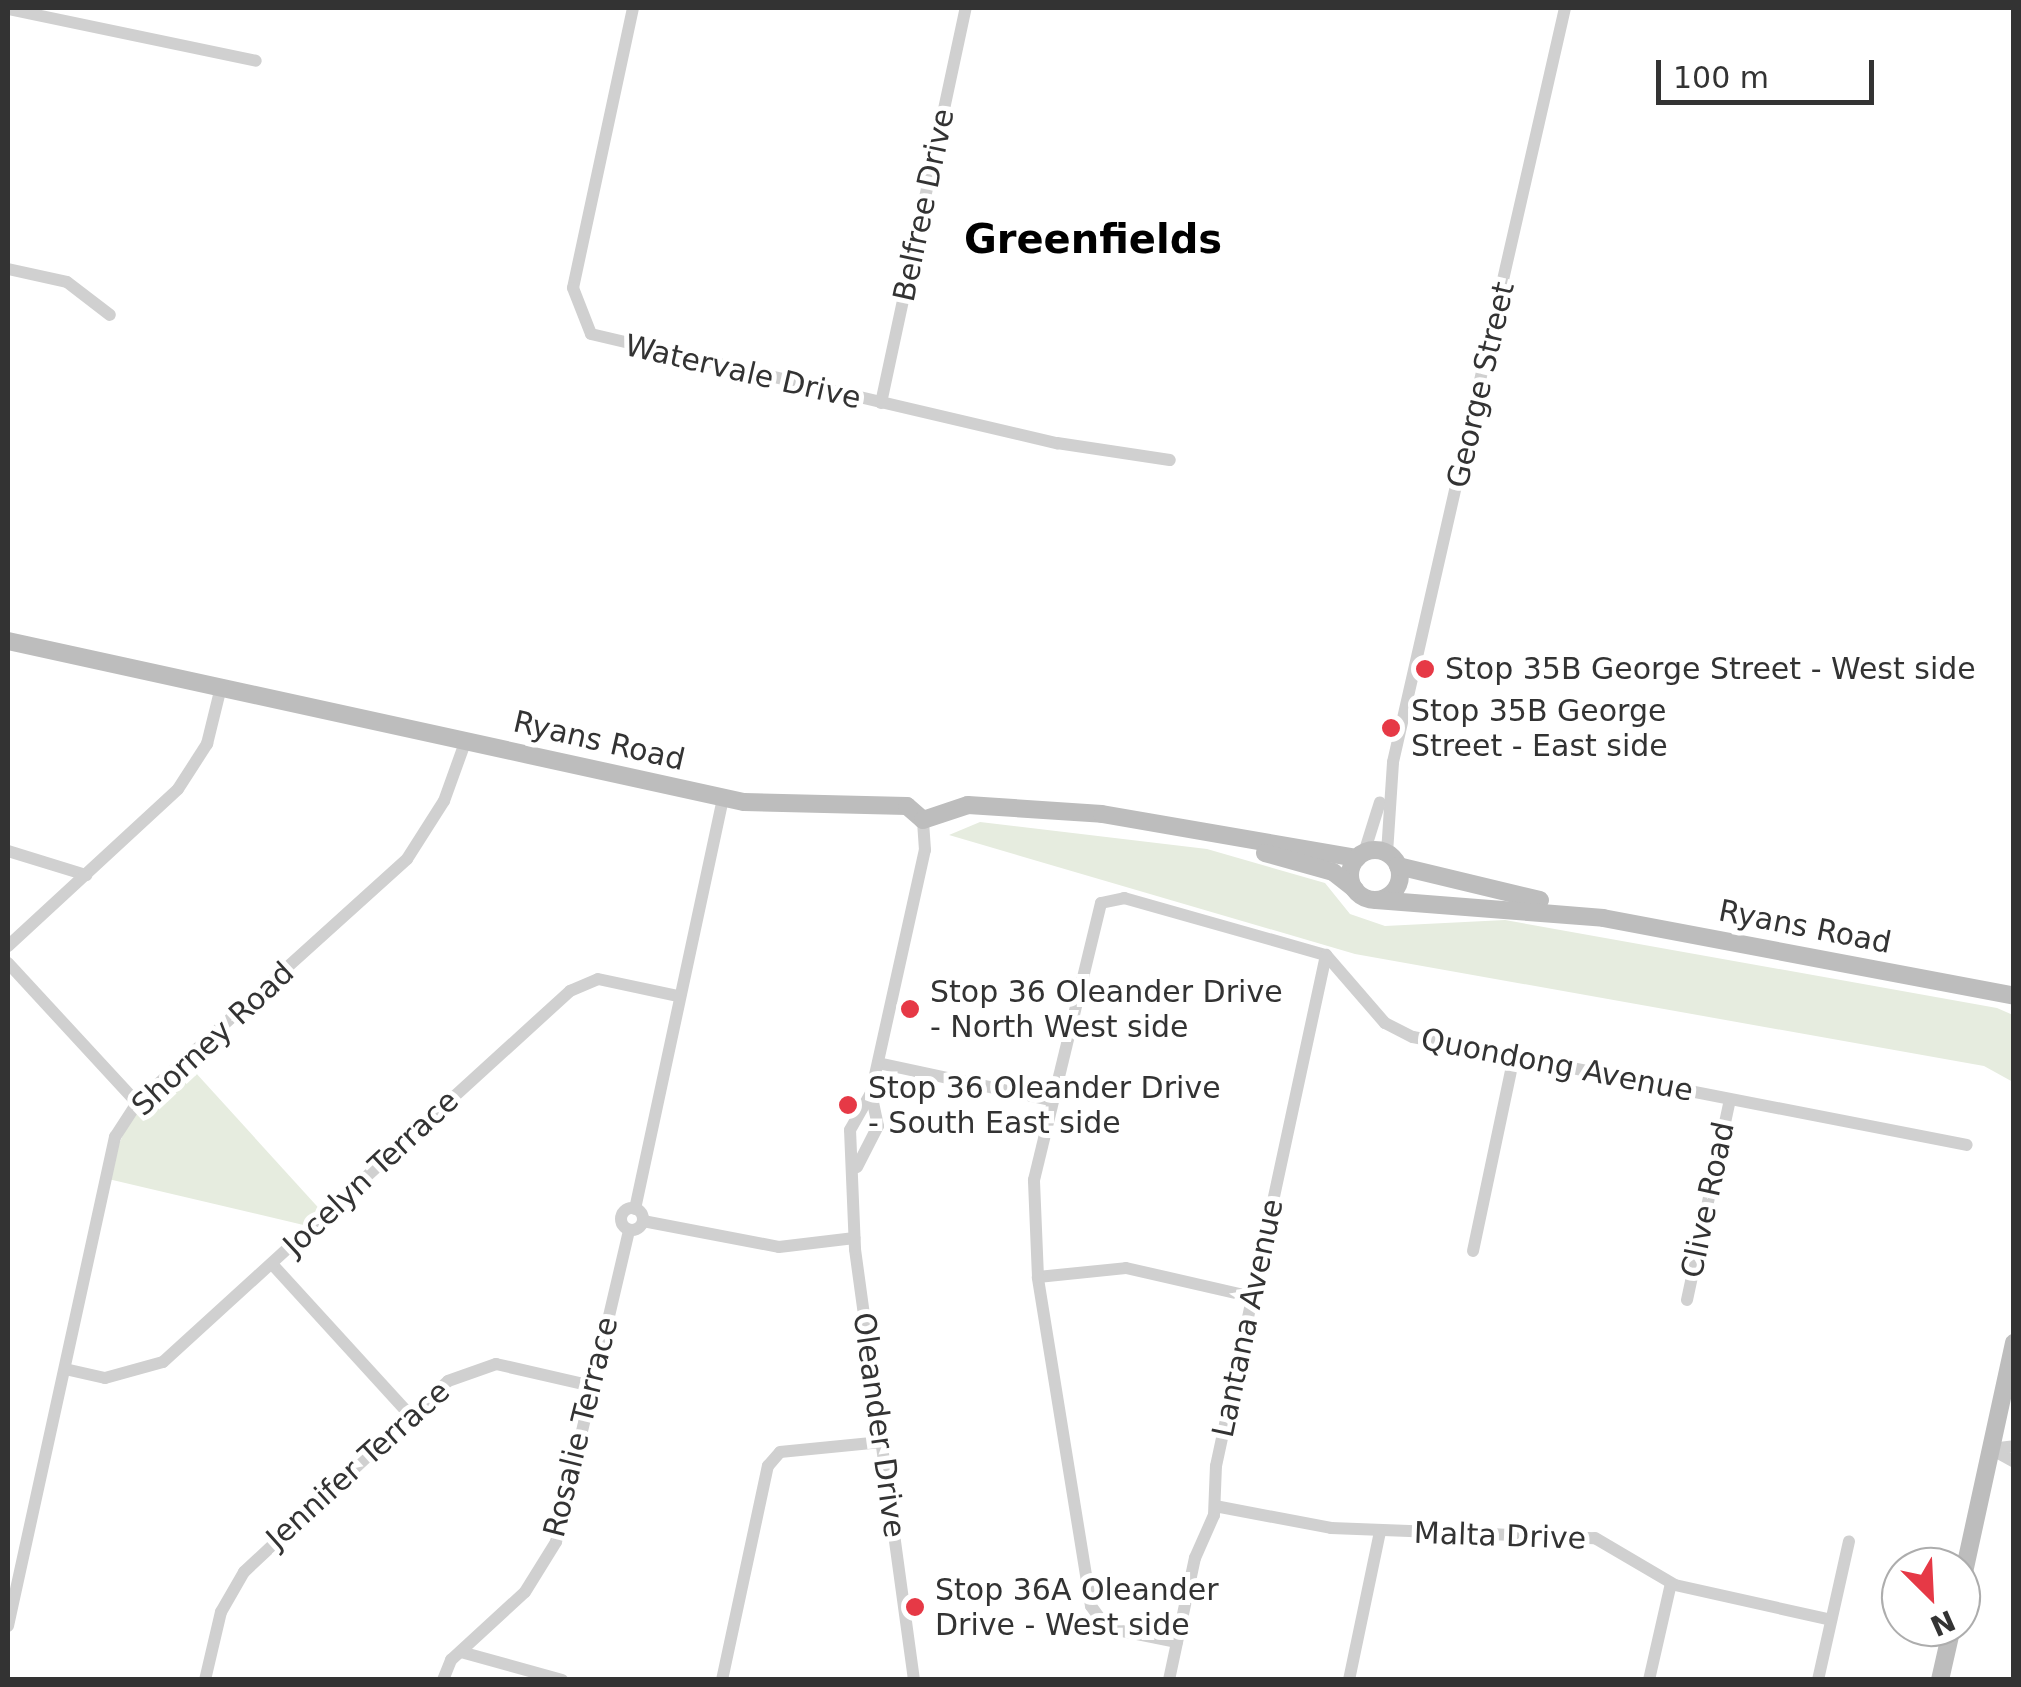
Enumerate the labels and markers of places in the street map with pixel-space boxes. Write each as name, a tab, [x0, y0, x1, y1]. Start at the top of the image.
place label: Stop 35B George Street - West side	[1445, 651, 1976, 687]
marker: Stop 35B George Street - West side	[1414, 658, 1436, 680]
place label: Stop 35B George Street - East side	[1411, 693, 1668, 764]
marker: Stop 35B George Street - East side	[1380, 717, 1402, 739]
place label: Stop 36 Oleander Drive - North West side	[930, 974, 1283, 1044]
marker: Stop 36 Oleander Drive - North West side	[899, 998, 921, 1020]
place label: Stop 36 Oleander Drive - South East side	[868, 1070, 1221, 1140]
marker: Stop 36 Oleander Drive - South East side	[837, 1094, 859, 1116]
place label: Stop 36A Oleander Drive - West side	[935, 1572, 1219, 1642]
marker: Stop 36A Oleander Drive - West side	[904, 1596, 926, 1618]

